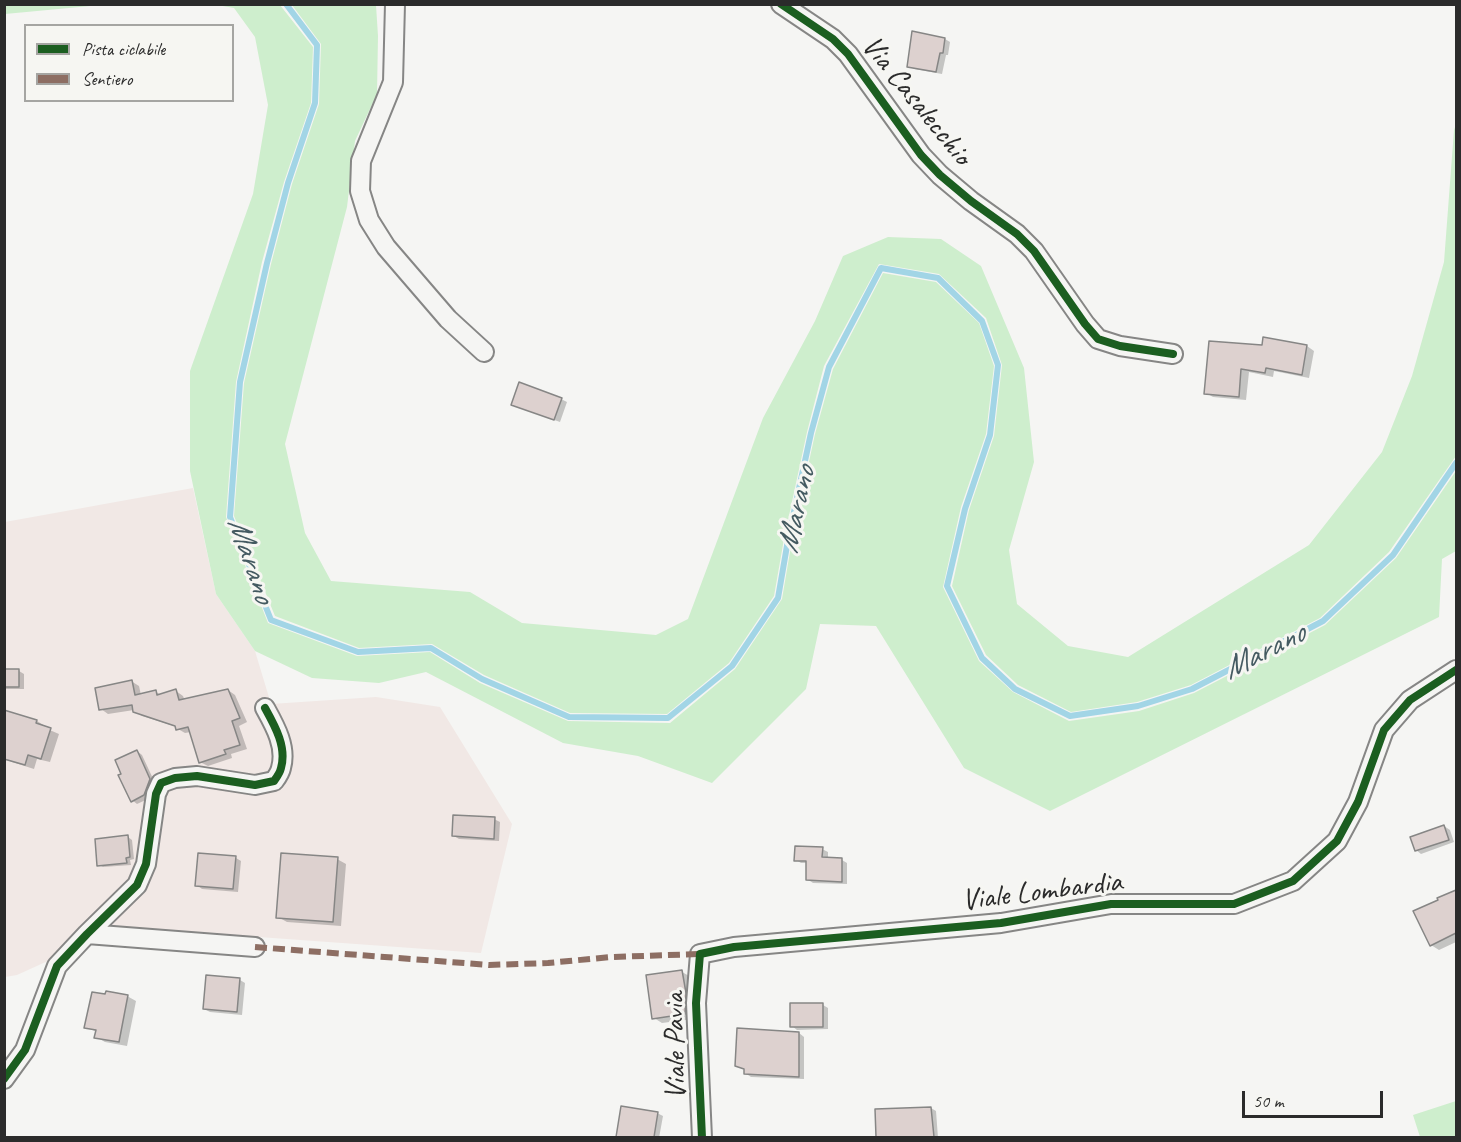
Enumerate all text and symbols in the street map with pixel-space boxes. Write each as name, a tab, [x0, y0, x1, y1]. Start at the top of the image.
legend	[24, 24, 234, 102]
street label: Via Casalecchio	[853, 29, 979, 173]
text: Pista ciclabile	[82, 38, 165, 60]
text: Sentiero	[82, 68, 132, 90]
water label: Marano	[769, 463, 825, 557]
water label: Marano	[218, 513, 282, 607]
water label: Marano	[1216, 615, 1312, 689]
street label: Viale Lombardia	[960, 864, 1124, 920]
street label: Viale Pavia	[657, 992, 695, 1100]
scale bar	[1245, 1079, 1386, 1117]
text: 50 m	[1253, 1090, 1284, 1112]

